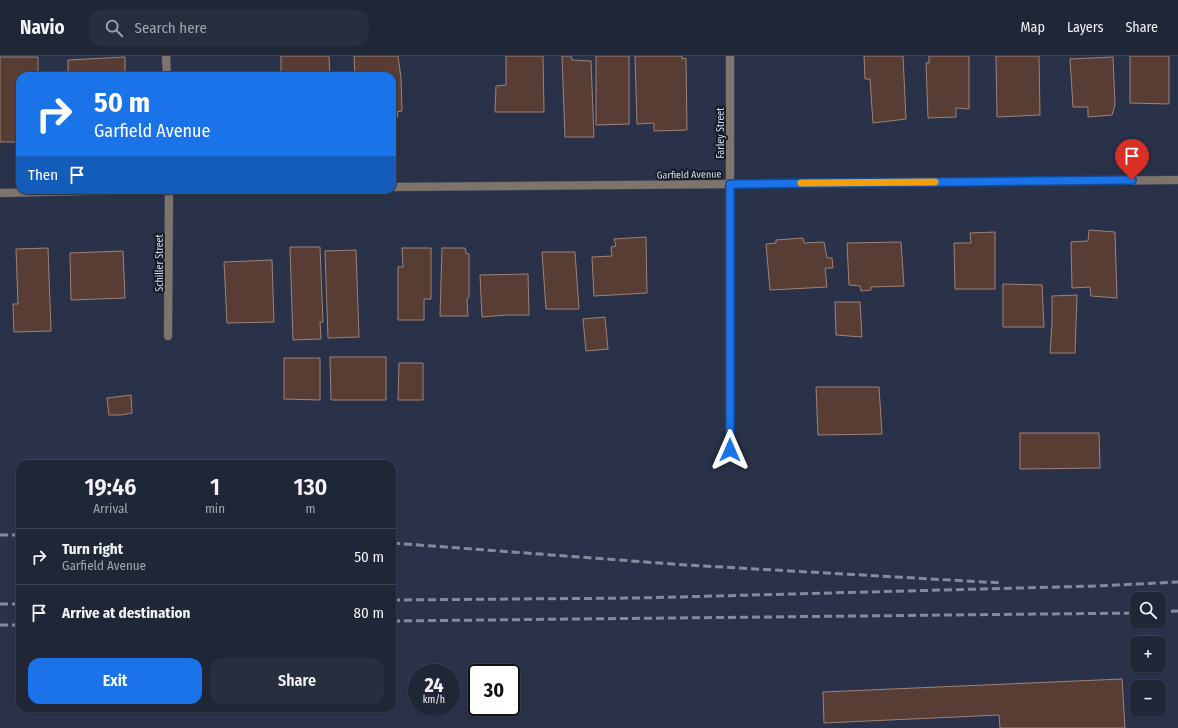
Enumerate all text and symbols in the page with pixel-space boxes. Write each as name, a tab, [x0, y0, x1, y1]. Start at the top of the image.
search box	[89, 10, 369, 46]
text: Navio	[20, 16, 65, 39]
icon: search	[103, 17, 125, 39]
text: Search here	[135, 19, 207, 37]
text: Map	[1021, 19, 1045, 36]
text: Layers	[1067, 19, 1103, 36]
text: Share	[1125, 19, 1158, 36]
text: 50 m	[94, 86, 150, 119]
icon: right	[28, 88, 80, 140]
street label: Farley Street	[715, 107, 727, 159]
text: Garfield Avenue	[94, 120, 210, 142]
pin	[1115, 139, 1149, 180]
icon: arrive	[1121, 145, 1143, 167]
icon: arrive	[66, 164, 88, 186]
text: Then	[28, 166, 58, 184]
street label: Garfield Avenue	[657, 168, 721, 182]
street label: Schiller Street	[154, 233, 166, 292]
position arrow	[709, 429, 751, 471]
text: 19:46	[84, 473, 136, 501]
text: 1	[210, 473, 220, 501]
text: 130	[293, 473, 328, 501]
text: Arrival	[93, 501, 128, 516]
text: min	[205, 501, 225, 516]
text: m	[305, 501, 315, 516]
text: Turn right	[62, 540, 123, 558]
icon: right	[28, 546, 50, 568]
text: 50 m	[354, 548, 384, 566]
text: Garfield Avenue	[62, 558, 146, 573]
map controls	[1130, 592, 1166, 716]
button: search	[1130, 592, 1166, 628]
icon: arrive	[28, 602, 50, 624]
text: Arrive at destination	[62, 604, 190, 622]
text: 80 m	[354, 604, 384, 622]
button: +	[1130, 636, 1166, 672]
button: Exit	[28, 658, 202, 704]
button: Share	[210, 658, 384, 704]
speed limit sign: 30	[468, 664, 520, 716]
text: 24	[424, 673, 444, 697]
button: −	[1130, 680, 1166, 716]
text: km/h	[423, 694, 445, 706]

